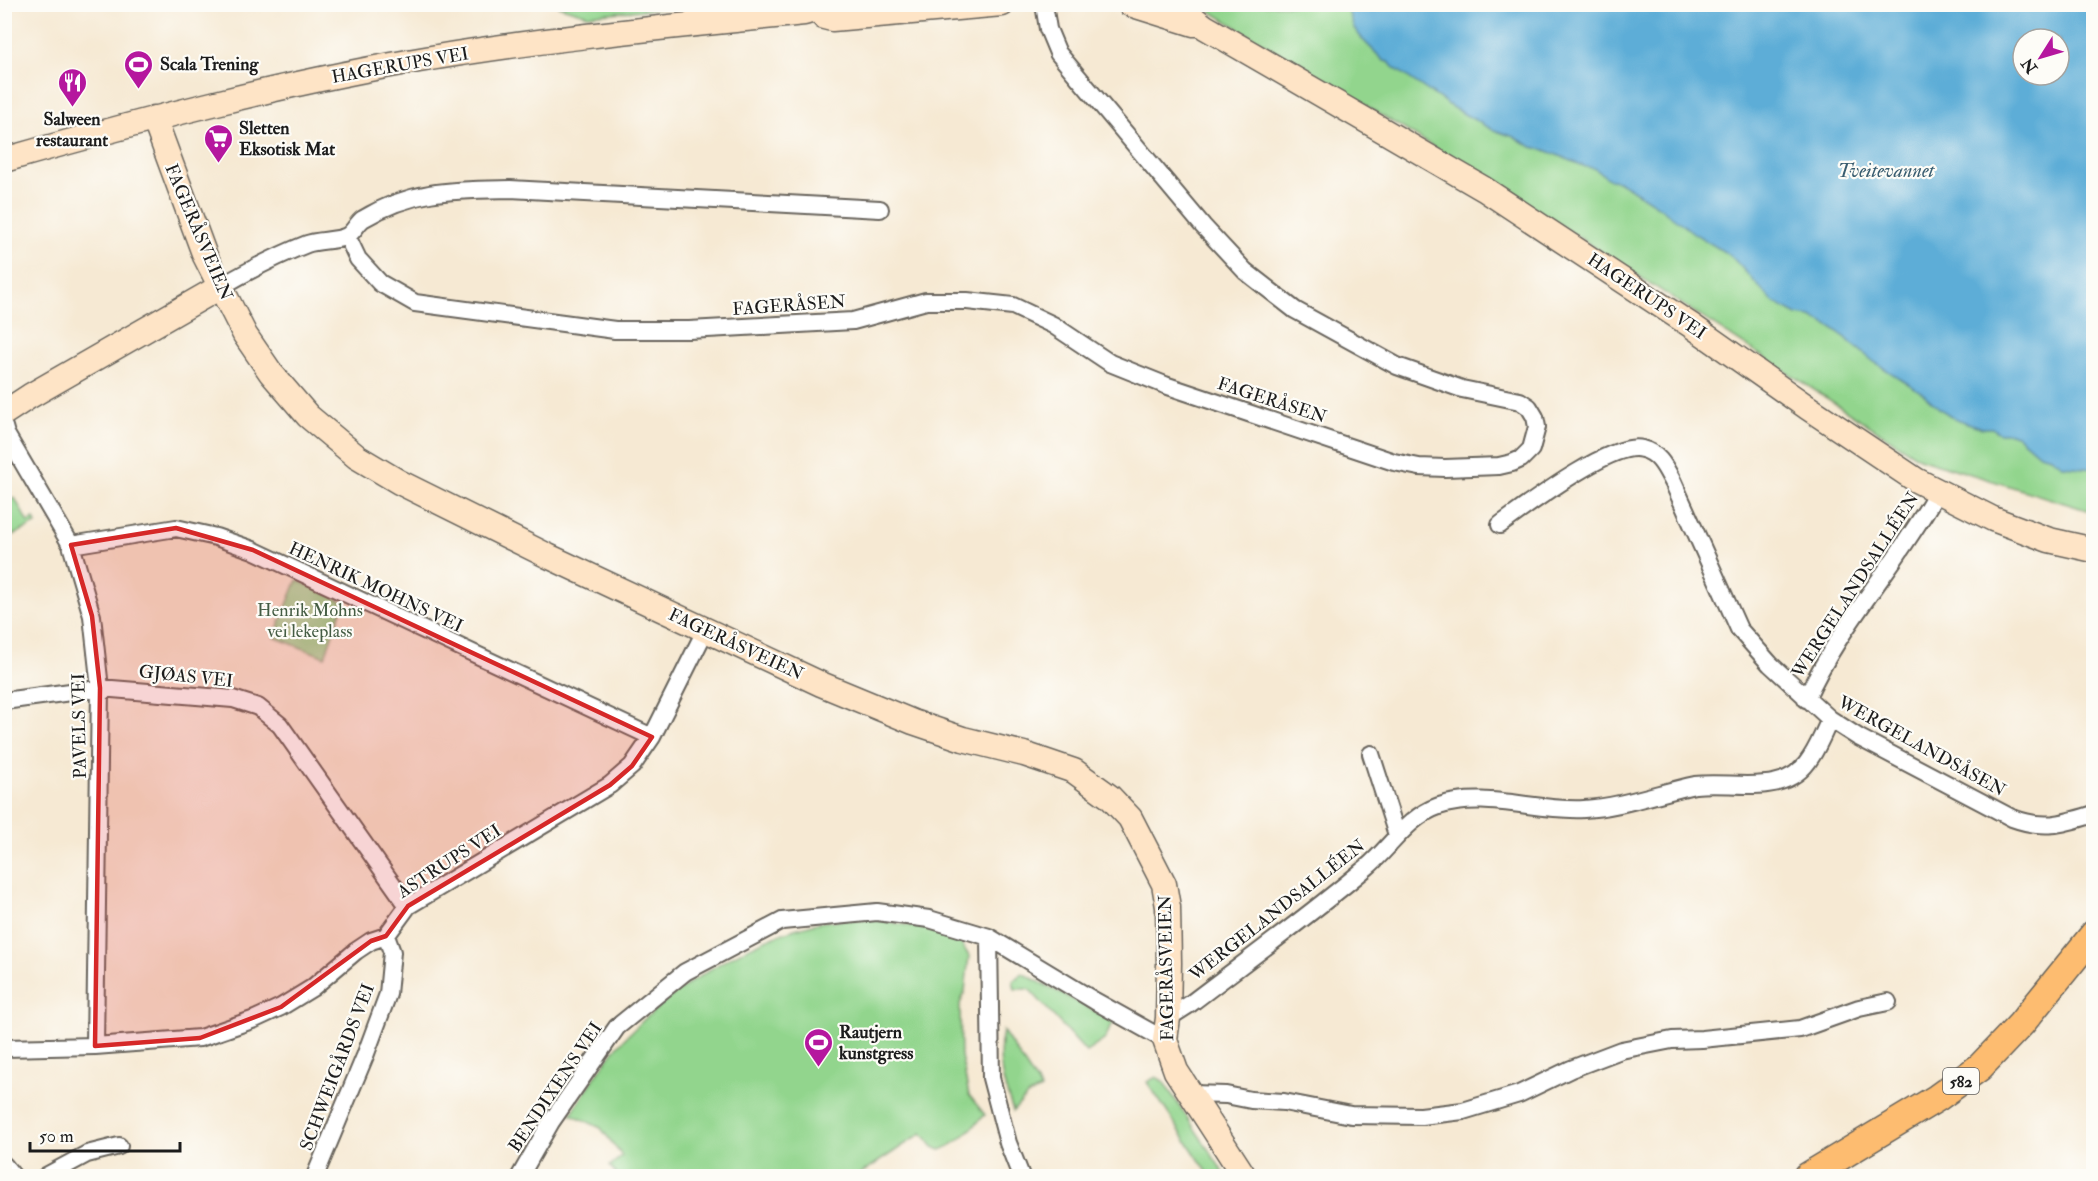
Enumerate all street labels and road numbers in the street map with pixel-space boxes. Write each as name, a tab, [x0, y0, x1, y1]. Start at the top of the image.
street label: HAGERUPS VEI	[330, 42, 470, 89]
street label: FAGERÅSVEIEN	[159, 160, 238, 304]
street label: HAGERUPS VEI	[1583, 248, 1711, 345]
street label: FAGERÅSEN	[732, 290, 846, 321]
street label: FAGERÅSEN	[1214, 372, 1329, 429]
street label: WERGELANDSALLÉEN	[1786, 488, 1924, 683]
street label: HENRIK MOHNS VEI	[285, 537, 467, 638]
street label: FAGERÅSVEIEN	[665, 603, 807, 686]
street label: GJØAS VEI	[138, 660, 234, 693]
street label: PAVELS VEI	[67, 673, 92, 779]
street label: WERGELANDSÅSEN	[1833, 690, 2010, 802]
street label: ASTRUPS VEI	[392, 819, 506, 904]
street label: WERGELANDSALLÉEN	[1184, 834, 1370, 987]
street label: FAGERÅSVEIEN	[1154, 895, 1179, 1041]
street label: SCHWEIGÅRDS VEI	[295, 980, 380, 1154]
street label: BENDIXENS VEI	[503, 1018, 608, 1157]
road number: 582	[1943, 1068, 1979, 1094]

